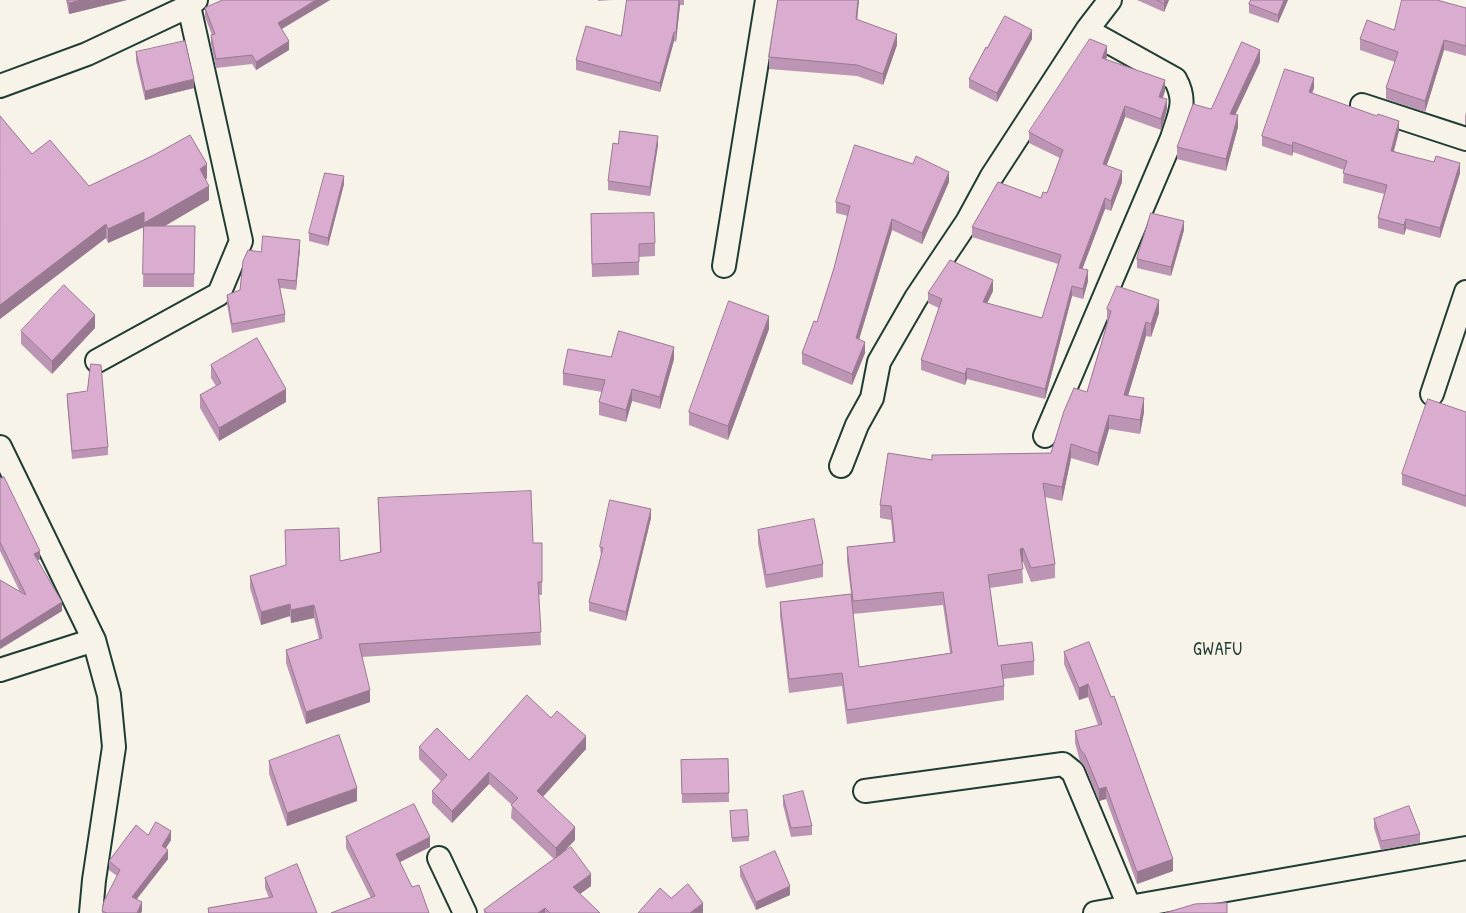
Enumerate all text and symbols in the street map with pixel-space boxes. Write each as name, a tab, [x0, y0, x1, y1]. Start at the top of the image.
district label: GWAFU	[1192, 639, 1244, 661]

